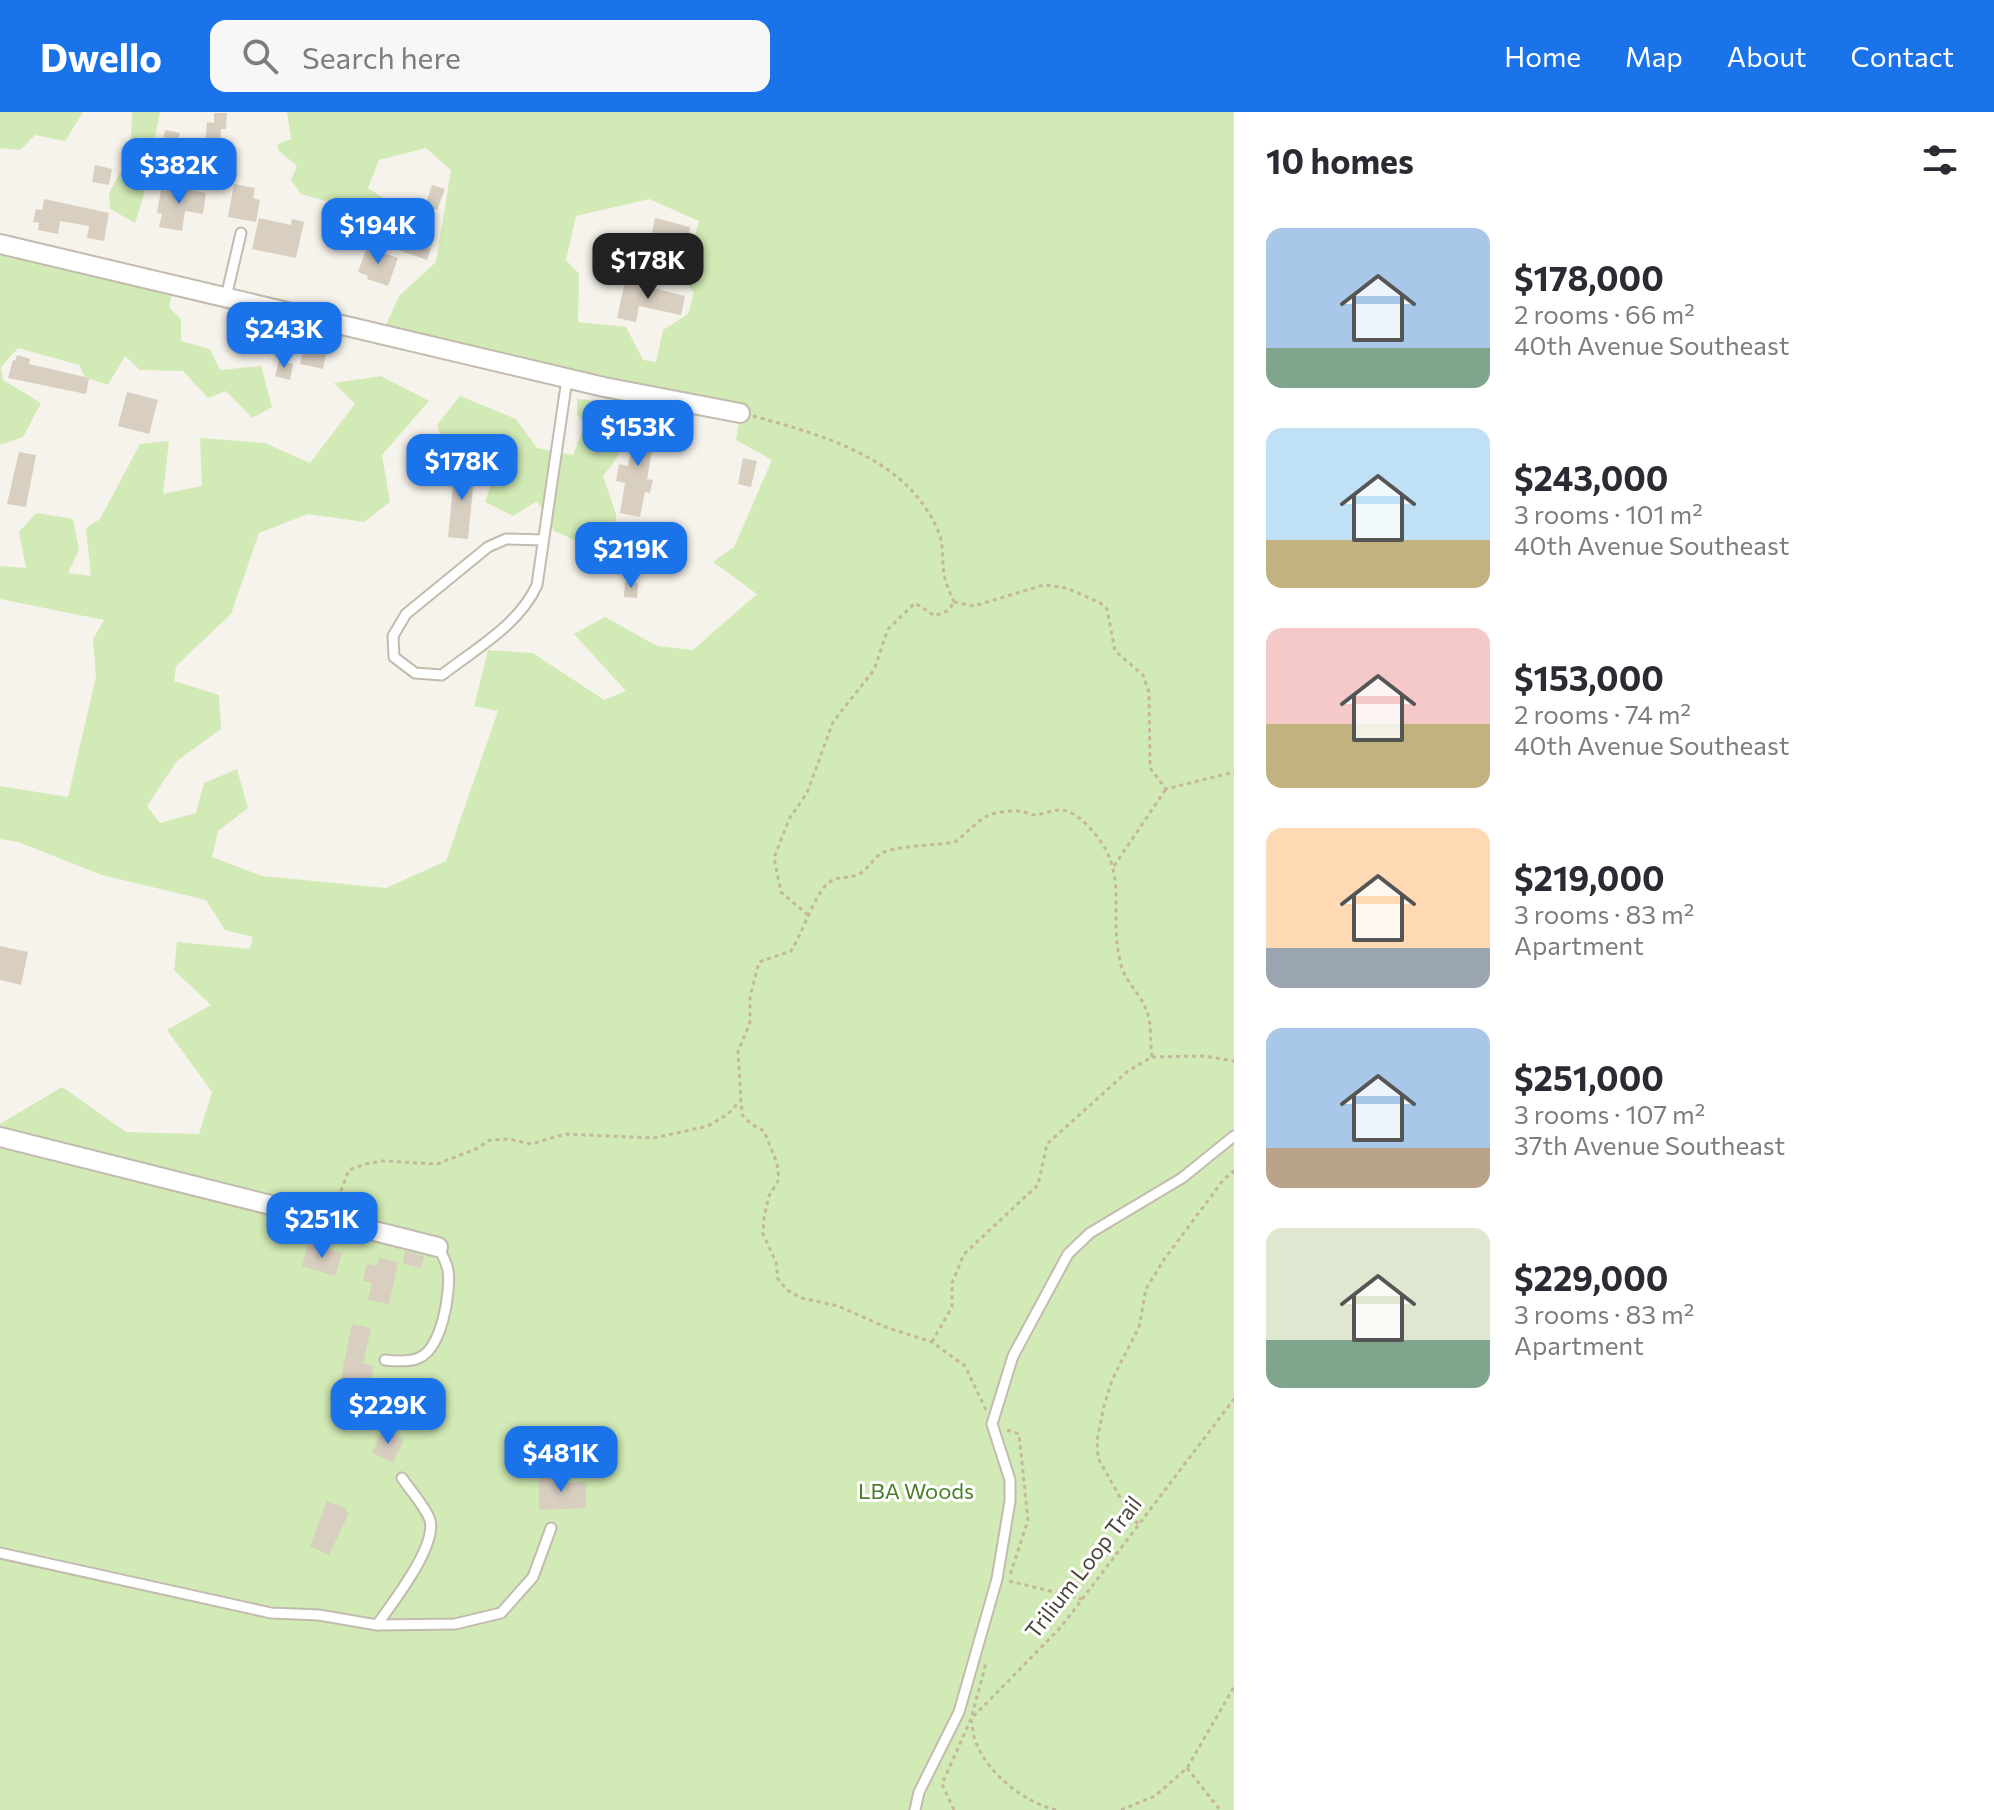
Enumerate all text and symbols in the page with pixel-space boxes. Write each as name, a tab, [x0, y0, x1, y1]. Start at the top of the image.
search box	[210, 20, 770, 92]
text: Dwello	[40, 33, 162, 80]
icon: search	[238, 34, 282, 78]
text: Search here	[302, 38, 461, 75]
text: Home	[1504, 39, 1581, 73]
text: Map	[1625, 39, 1683, 73]
text: About	[1727, 39, 1807, 73]
text: Contact	[1851, 39, 1954, 73]
pin: $382K	[123, 138, 235, 206]
icon: filters	[1918, 138, 1962, 182]
text: 10 homes	[1266, 139, 1414, 181]
text: $382K	[140, 148, 218, 179]
pin: $194K	[322, 198, 434, 266]
text: $194K	[340, 208, 416, 239]
pin: $178K	[592, 233, 704, 301]
text: $178K	[610, 243, 686, 274]
text: $178,000	[1514, 256, 1664, 298]
icon: home	[1330, 260, 1426, 356]
text: 2 rooms · 66 m²	[1514, 298, 1695, 329]
pin: $243K	[228, 302, 340, 370]
text: $243K	[245, 312, 323, 343]
text: 40th Avenue Southeast	[1514, 329, 1789, 360]
pin: $153K	[582, 400, 694, 468]
text: $153K	[600, 410, 676, 441]
pin: $178K	[406, 434, 518, 502]
text: $178K	[424, 444, 500, 475]
text: $243,000	[1514, 456, 1668, 498]
icon: home	[1330, 460, 1426, 556]
text: 3 rooms · 101 m²	[1514, 498, 1703, 529]
pin: $219K	[575, 522, 687, 590]
text: 40th Avenue Southeast	[1514, 529, 1789, 560]
text: $219K	[593, 532, 669, 563]
text: $153,000	[1514, 656, 1664, 698]
icon: home	[1330, 660, 1426, 756]
text: 2 rooms · 74 m²	[1514, 698, 1691, 729]
text: 40th Avenue Southeast	[1514, 729, 1789, 760]
text: $219,000	[1514, 856, 1665, 898]
icon: home	[1330, 860, 1426, 956]
text: 3 rooms · 83 m²	[1514, 898, 1694, 929]
text: Apartment	[1514, 929, 1644, 960]
text: $251,000	[1514, 1056, 1664, 1098]
icon: home	[1330, 1060, 1426, 1156]
text: 3 rooms · 107 m²	[1514, 1098, 1705, 1129]
text: 37th Avenue Southeast	[1514, 1129, 1785, 1160]
pin: $251K	[266, 1192, 378, 1260]
text: $251K	[285, 1202, 359, 1233]
text: $229,000	[1514, 1256, 1668, 1298]
icon: home	[1330, 1260, 1426, 1356]
text: 3 rooms · 83 m²	[1514, 1298, 1694, 1329]
text: Apartment	[1514, 1329, 1644, 1360]
pin: $229K	[332, 1378, 444, 1446]
text: $229K	[349, 1388, 427, 1419]
pin: $481K	[505, 1426, 617, 1494]
text: $481K	[523, 1436, 599, 1467]
park label: LBA Woods	[858, 1477, 974, 1504]
street label: Trilium Loop Trail	[1019, 1490, 1147, 1644]

